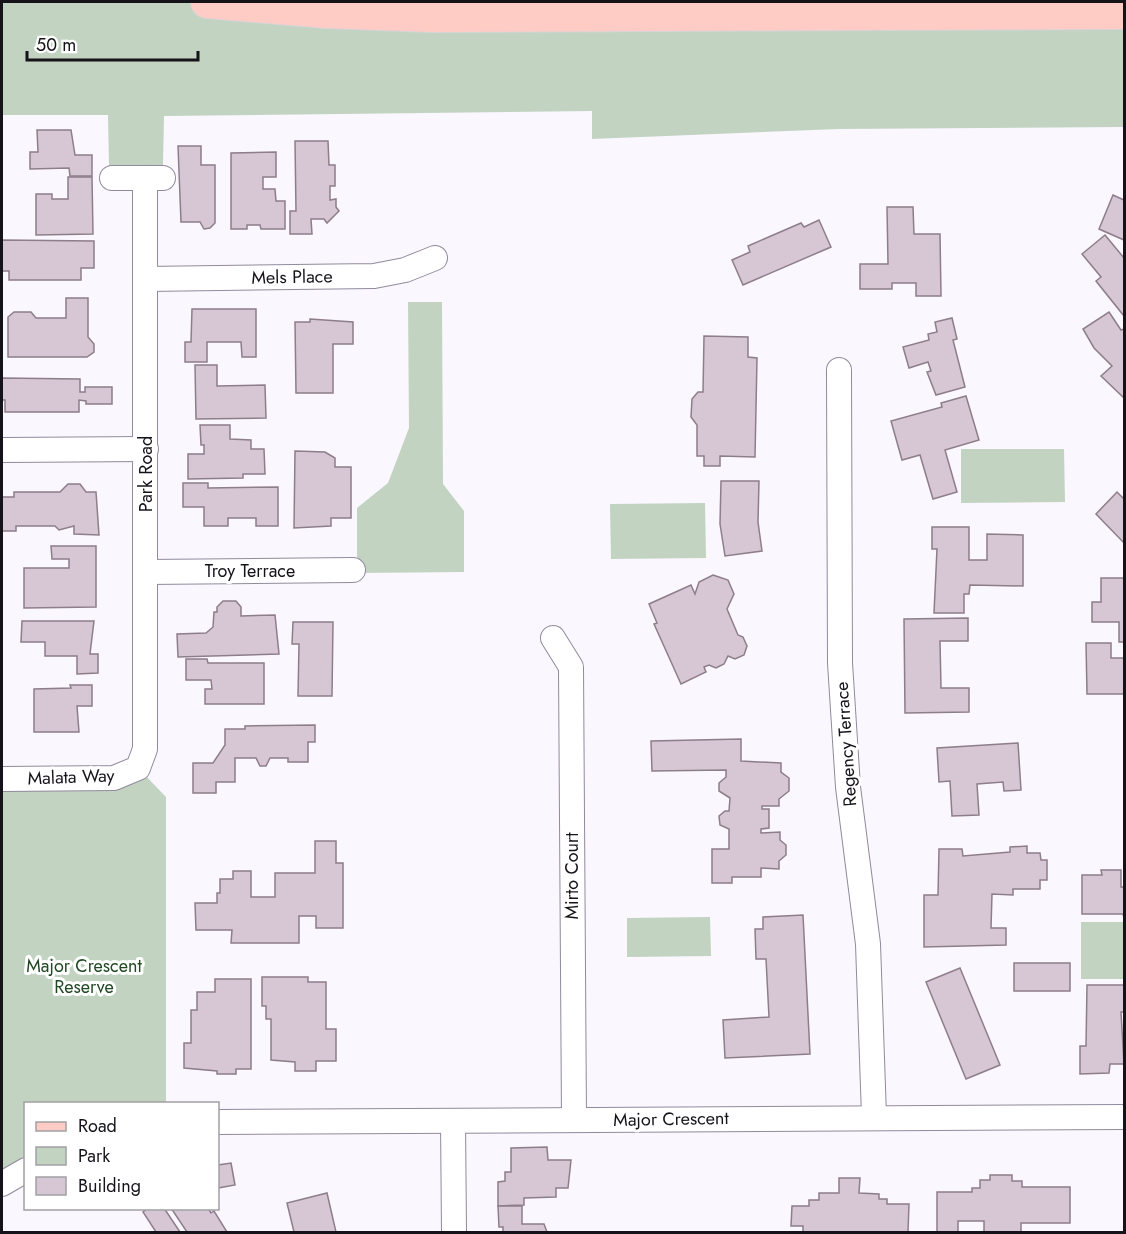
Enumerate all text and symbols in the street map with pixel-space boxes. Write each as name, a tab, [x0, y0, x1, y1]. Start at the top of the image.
scale bar	[27, 24, 198, 62]
text: 50 m	[36, 32, 76, 58]
street label: Mels Place	[251, 263, 333, 291]
street label: Park Road	[133, 436, 159, 512]
street label: Troy Terrace	[205, 558, 295, 584]
street label: Regency Terrace	[829, 681, 863, 807]
street label: Malata Way	[27, 762, 115, 792]
street label: Mirto Court	[559, 832, 585, 920]
park label: Major Crescent Reserve	[26, 953, 142, 1000]
legend	[24, 1102, 219, 1210]
street label: Major Crescent	[613, 1105, 730, 1133]
text: Road	[78, 1113, 117, 1139]
text: Park	[78, 1143, 110, 1169]
text: Building	[78, 1173, 141, 1199]

